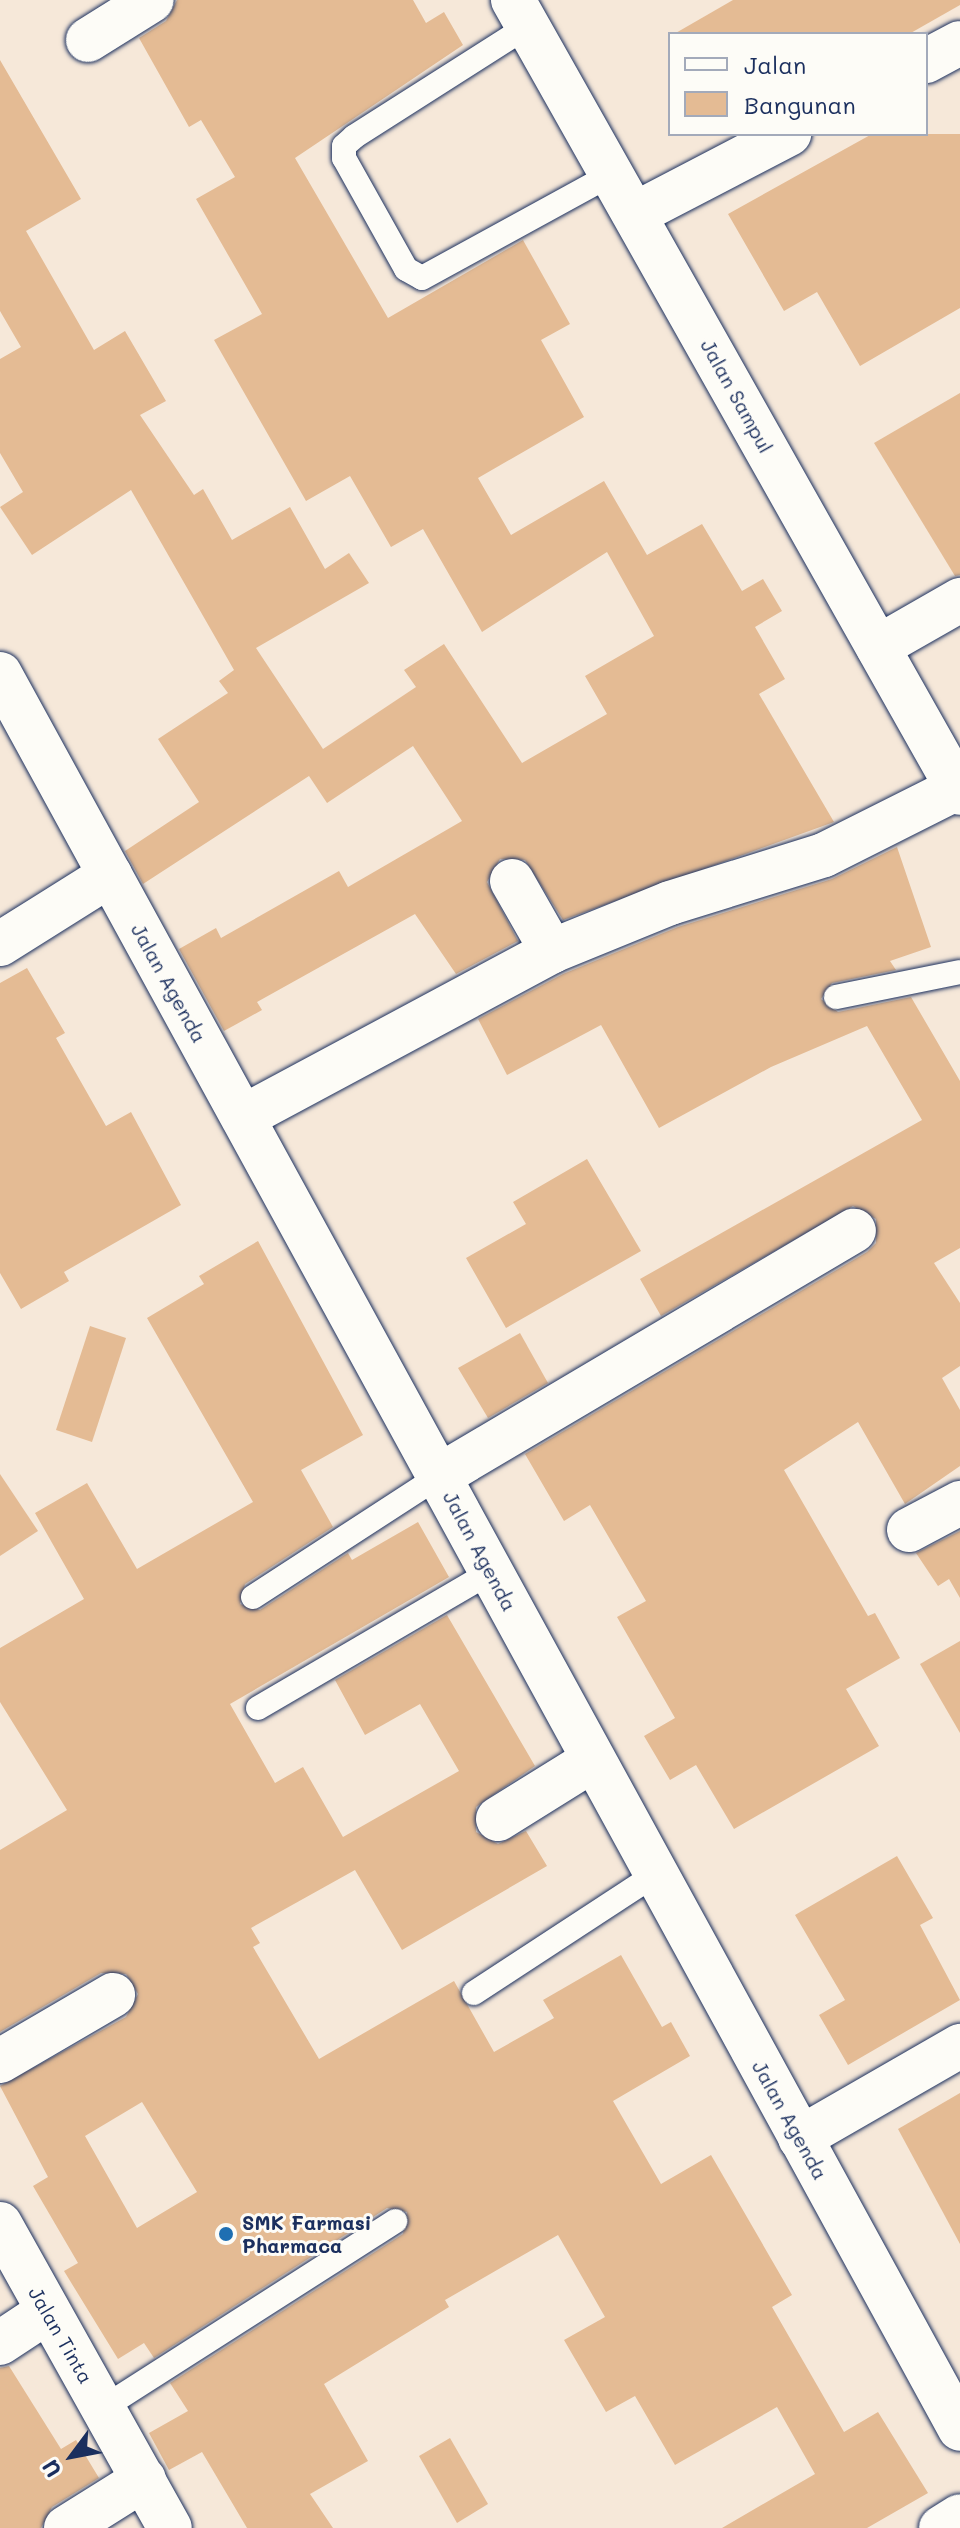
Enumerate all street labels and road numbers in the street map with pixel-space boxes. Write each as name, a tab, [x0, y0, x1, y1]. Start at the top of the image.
street label: Jalan Sampul	[696, 335, 778, 457]
street label: Jalan Agenda	[126, 919, 212, 1047]
street label: Jalan Agenda	[438, 1487, 522, 1615]
street label: Jalan Agenda	[747, 2056, 833, 2184]
street label: Jalan Tinta	[24, 2282, 98, 2388]

